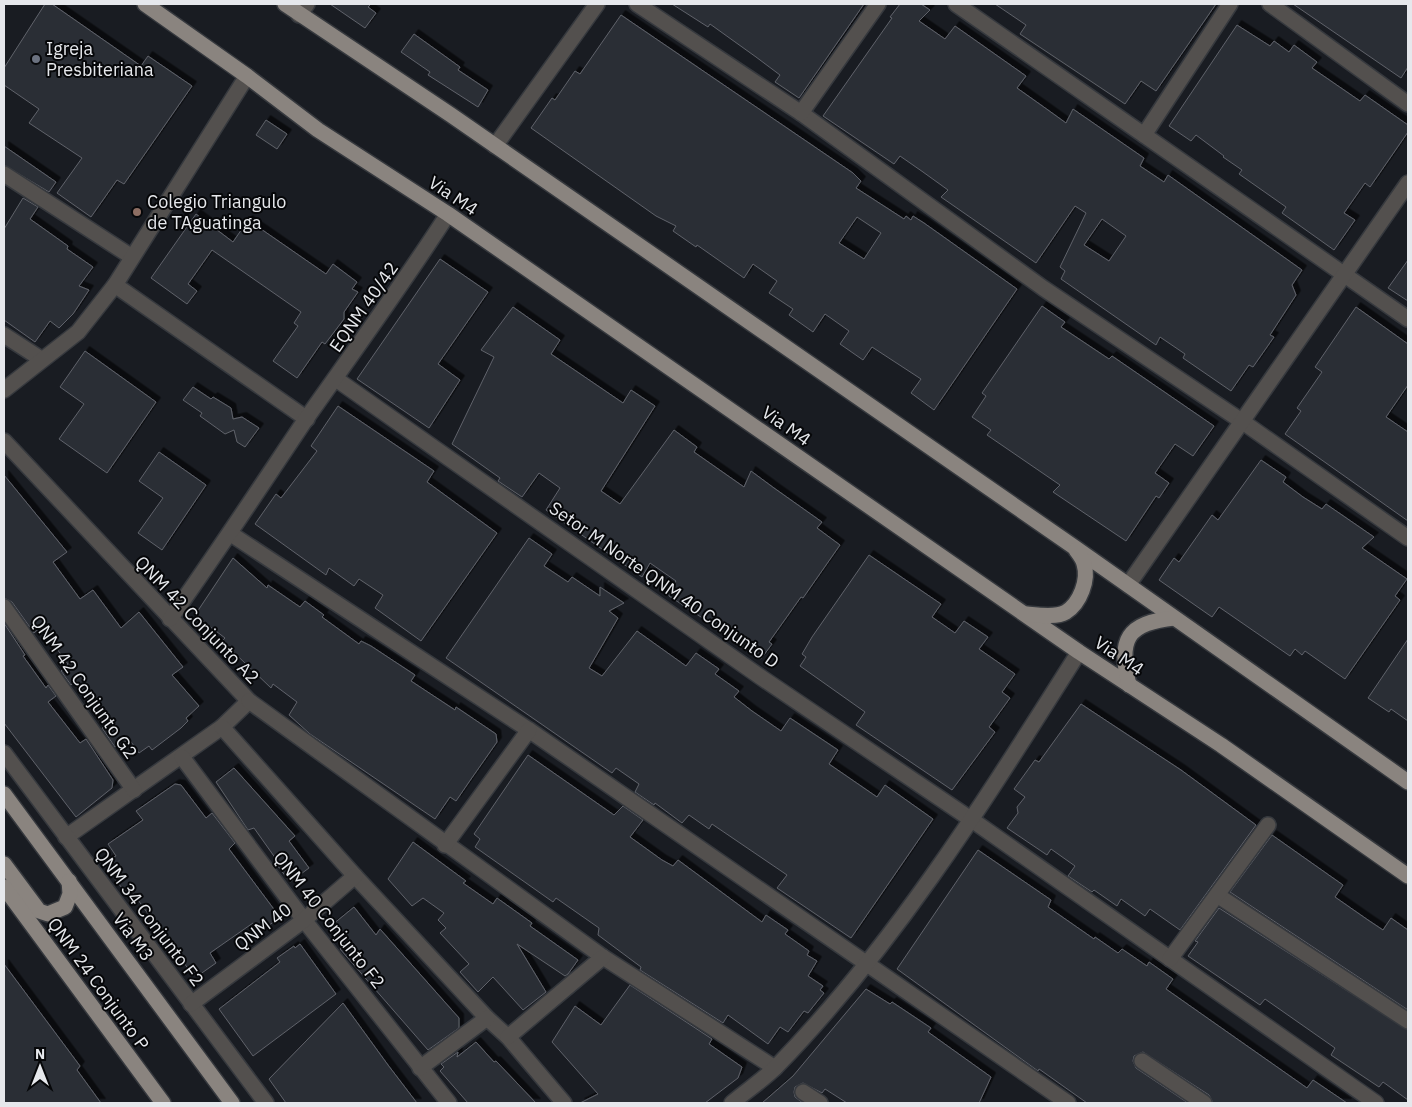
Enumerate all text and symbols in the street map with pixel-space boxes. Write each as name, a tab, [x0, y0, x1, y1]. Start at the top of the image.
place label: Igreja Presbiteriana	[46, 37, 154, 81]
marker: Igreja Presbiteriana	[30, 53, 42, 65]
street label: Via M4	[424, 171, 483, 221]
place label: Colegio Triangulo de TAguatinga	[147, 190, 286, 234]
marker: Colegio Triangulo de TAguatinga	[131, 206, 143, 218]
street label: EQNM 40/42	[324, 257, 403, 356]
street label: Via M4	[757, 400, 815, 451]
street label: Setor M Norte QNM 40 Conjunto D	[545, 496, 784, 673]
street label: QNM 42 Conjunto A2	[130, 551, 265, 689]
street label: QNM 42 Conjunto G2	[26, 610, 143, 763]
street label: Via M4	[1090, 631, 1149, 681]
street label: QNM 34 Conjunto F2	[90, 843, 209, 991]
street label: QNM 40 Conjunto F2	[269, 846, 390, 993]
street label: QNM 40	[229, 898, 296, 956]
street label: Via M3	[108, 908, 159, 966]
street label: QNM 24 Conjunto P	[43, 913, 154, 1054]
north arrow	[15, 1042, 65, 1092]
text: N	[35, 1045, 45, 1063]

